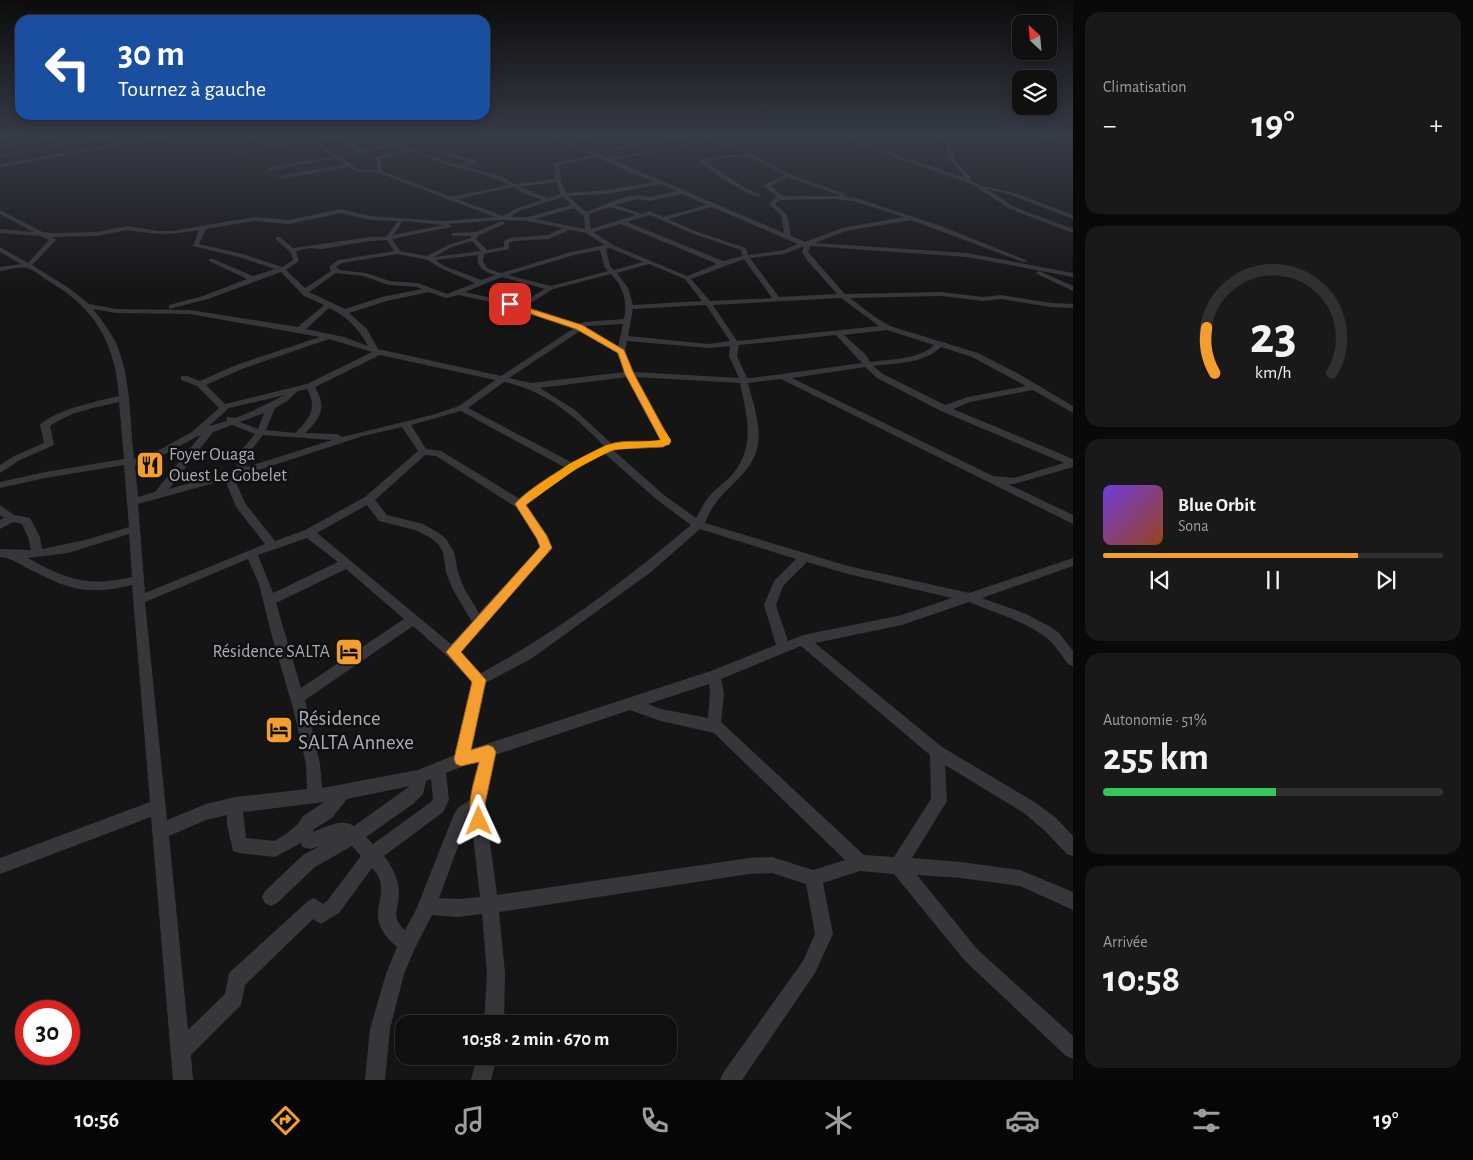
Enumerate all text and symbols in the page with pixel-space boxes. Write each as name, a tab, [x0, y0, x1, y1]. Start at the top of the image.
north arrow	[1012, 15, 1058, 60]
map controls	[1012, 15, 1057, 115]
icon: left	[35, 35, 100, 100]
text: 30 m	[118, 37, 185, 72]
button: layers	[1012, 70, 1057, 115]
text: Tournez à gauche	[118, 78, 266, 100]
text: Climatisation	[1103, 79, 1187, 95]
text: 19°	[1251, 106, 1295, 144]
text: −	[1103, 112, 1116, 140]
text: +	[1430, 112, 1443, 140]
pin	[489, 283, 531, 325]
icon: arrive	[496, 290, 524, 318]
text: 23	[1250, 310, 1296, 362]
text: km/h	[1255, 364, 1291, 382]
place label: Foyer Ouaga Ouest Le Gobelet	[169, 446, 287, 485]
restaurant icon: Foyer Ouaga Ouest Le Gobelet	[135, 450, 165, 480]
text: Blue Orbit	[1178, 496, 1256, 515]
text: Sona	[1178, 518, 1209, 534]
icon: previous	[1146, 566, 1174, 594]
icon: pause	[1259, 566, 1287, 594]
icon: next	[1372, 566, 1400, 594]
hotel icon: Résidence SALTA	[334, 637, 364, 667]
place label: Résidence SALTA	[212, 643, 331, 661]
place label: Résidence SALTA Annexe	[298, 708, 414, 753]
text: Autonomie · 51%	[1103, 712, 1207, 728]
hotel icon: Résidence SALTA Annexe	[264, 715, 294, 745]
text: 255 km	[1103, 739, 1209, 777]
position arrow	[452, 794, 504, 846]
text: Arrivée	[1103, 934, 1148, 950]
text: 10:58	[1103, 961, 1180, 999]
speed limit sign: 30	[15, 1000, 80, 1065]
text: 10:58 · 2 min · 670 m	[463, 1030, 609, 1049]
icon: directions	[268, 1103, 303, 1138]
icon: music	[452, 1103, 487, 1138]
icon: phone	[637, 1103, 672, 1138]
icon: climate	[821, 1103, 856, 1138]
icon: car	[1005, 1103, 1040, 1138]
icon: filters	[1189, 1103, 1224, 1138]
text: 10:56	[75, 1109, 119, 1131]
text: 19°	[1373, 1109, 1398, 1131]

